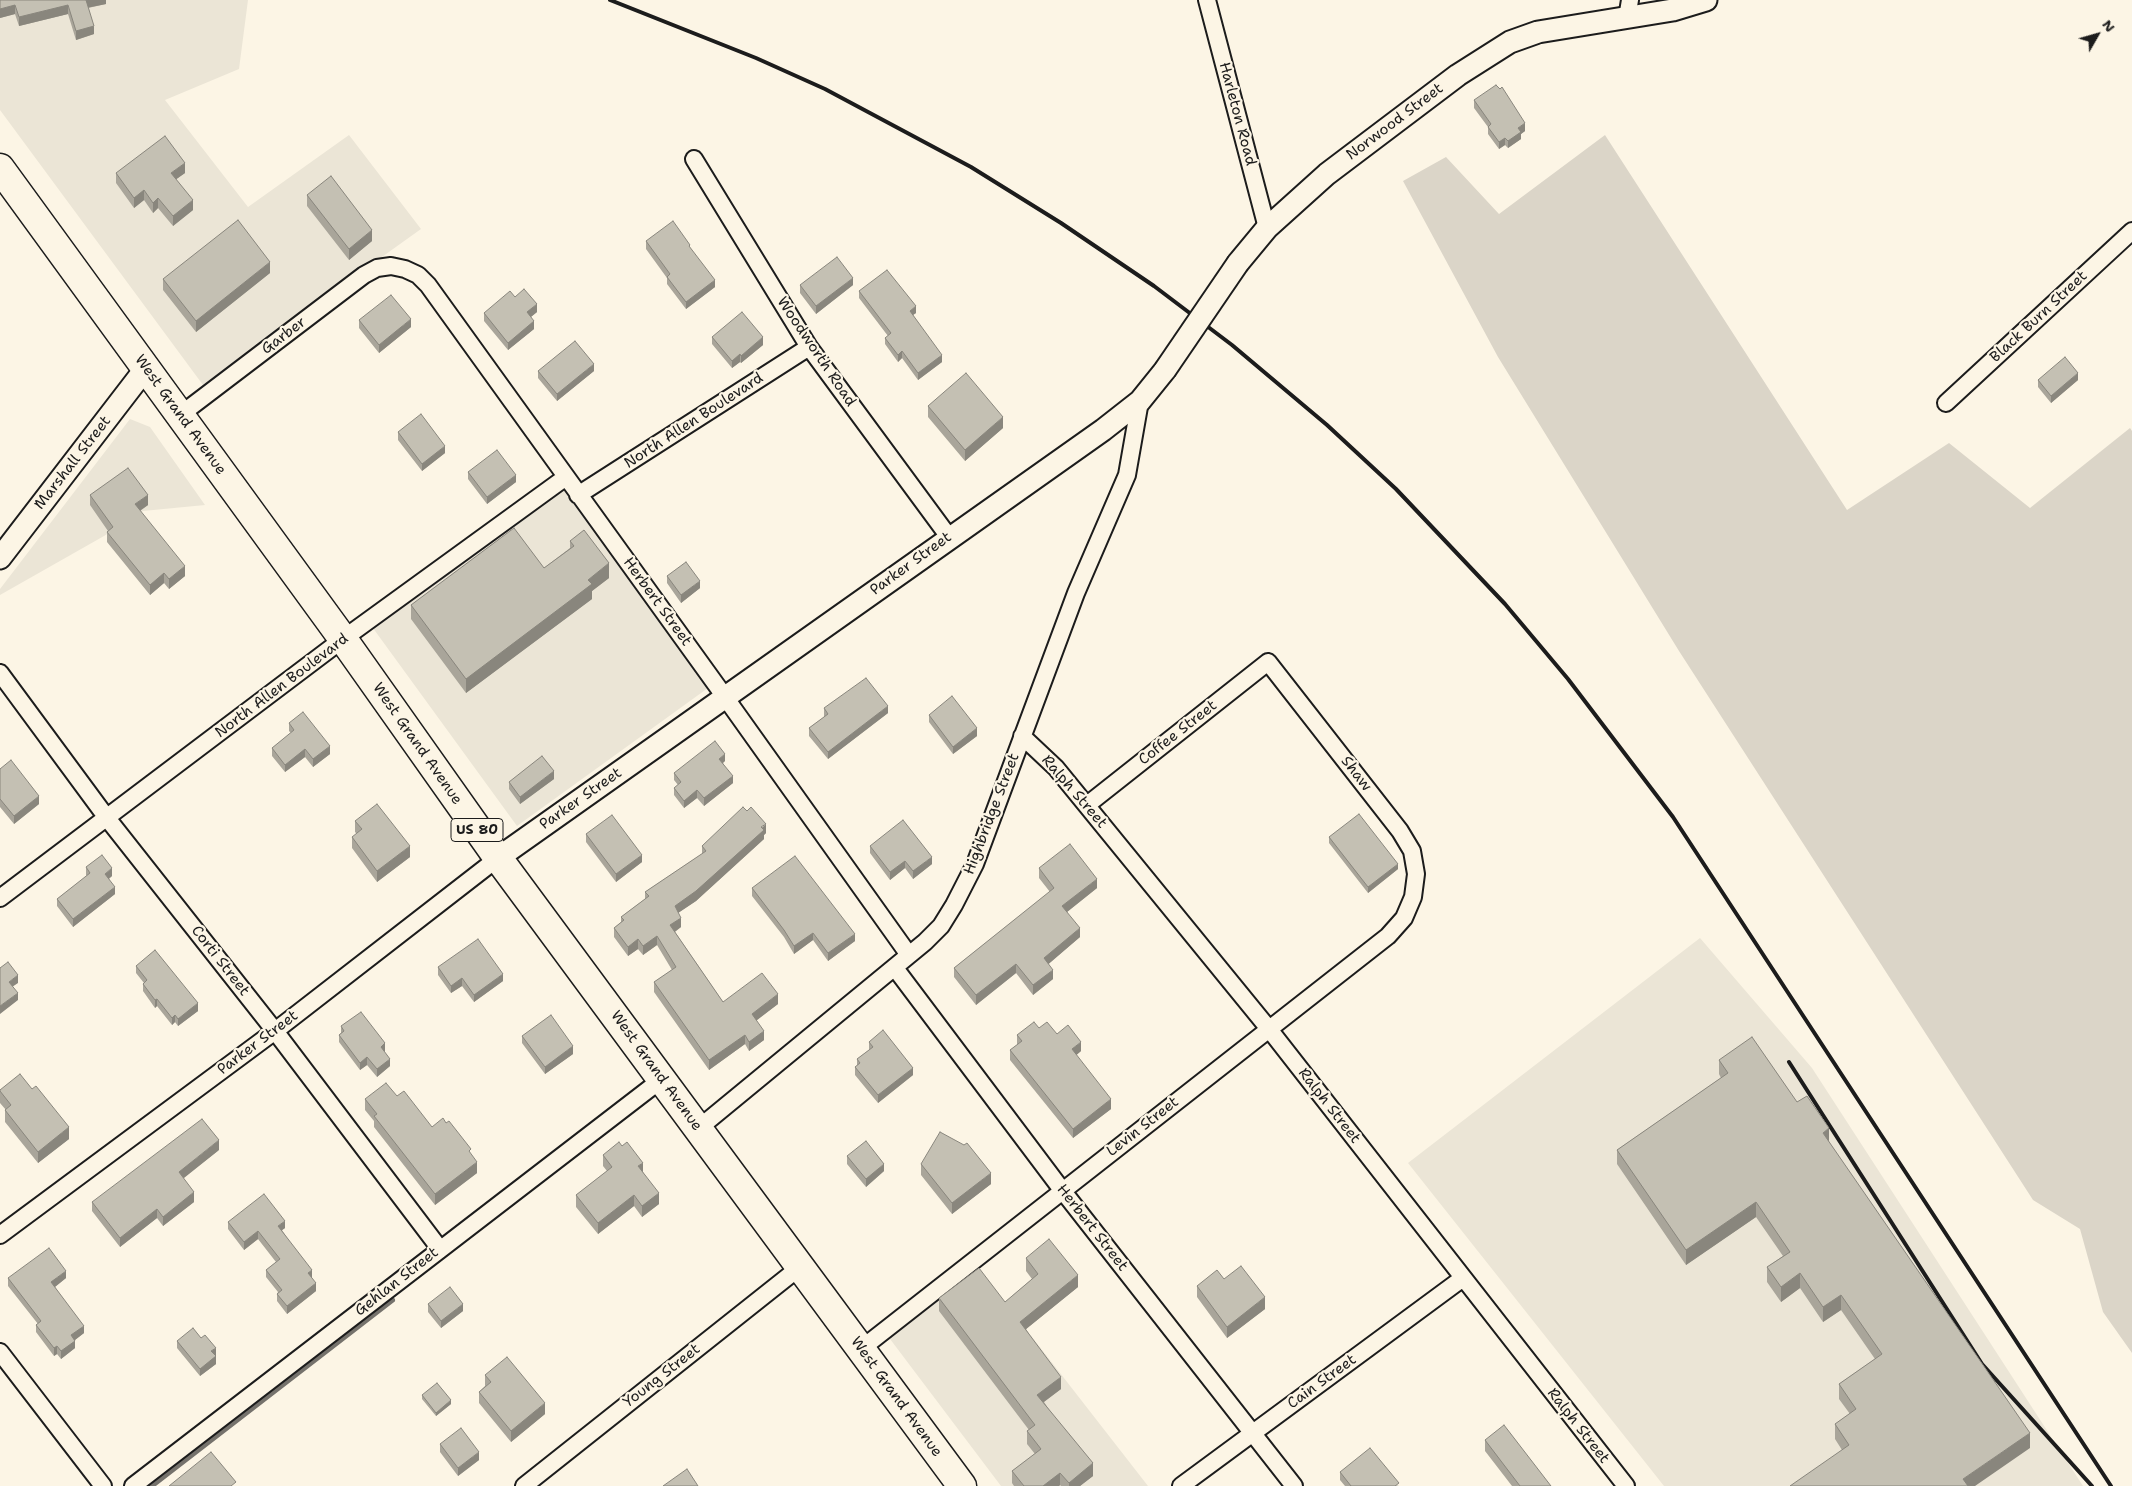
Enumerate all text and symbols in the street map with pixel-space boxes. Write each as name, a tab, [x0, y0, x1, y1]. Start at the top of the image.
north arrow	[2072, 10, 2122, 60]
text: N	[2098, 16, 2119, 36]
street label: Harleton Road	[1215, 60, 1259, 168]
street label: Norwood Street	[1343, 80, 1447, 164]
street label: Black Burn Street	[1987, 267, 2091, 367]
street label: Woodworth Road	[773, 294, 859, 410]
street label: Garber	[258, 313, 310, 359]
street label: West Grand Avenue	[130, 351, 230, 479]
street label: North Allen Boulevard	[621, 369, 767, 473]
street label: Marshall Street	[31, 413, 115, 513]
street label: Parker Street	[867, 528, 955, 600]
street label: Herbert Street	[619, 554, 695, 650]
street label: North Allen Boulevard	[212, 630, 352, 742]
street label: West Grand Avenue	[368, 680, 466, 808]
street label: Coffee Street	[1135, 697, 1221, 769]
street label: Highbridge Street	[961, 751, 1023, 877]
street label: Ralph Street	[1037, 752, 1111, 832]
street label: Shaw	[1337, 753, 1375, 795]
street label: Parker Street	[536, 764, 626, 834]
road number: US 80	[451, 818, 503, 842]
street label: Corti Street	[187, 922, 253, 1000]
street label: Parker Street	[214, 1007, 302, 1079]
street label: West Grand Avenue	[606, 1007, 706, 1135]
street label: Ralph Street	[1294, 1065, 1364, 1147]
street label: Levin Street	[1103, 1093, 1183, 1161]
street label: Herbert Street	[1053, 1181, 1131, 1275]
street label: Gehlan Street	[352, 1244, 442, 1320]
street label: West Grand Avenue	[846, 1333, 946, 1461]
street label: Young Street	[620, 1340, 704, 1412]
street label: Cain Street	[1284, 1351, 1360, 1413]
street label: Ralph Street	[1543, 1385, 1613, 1467]

